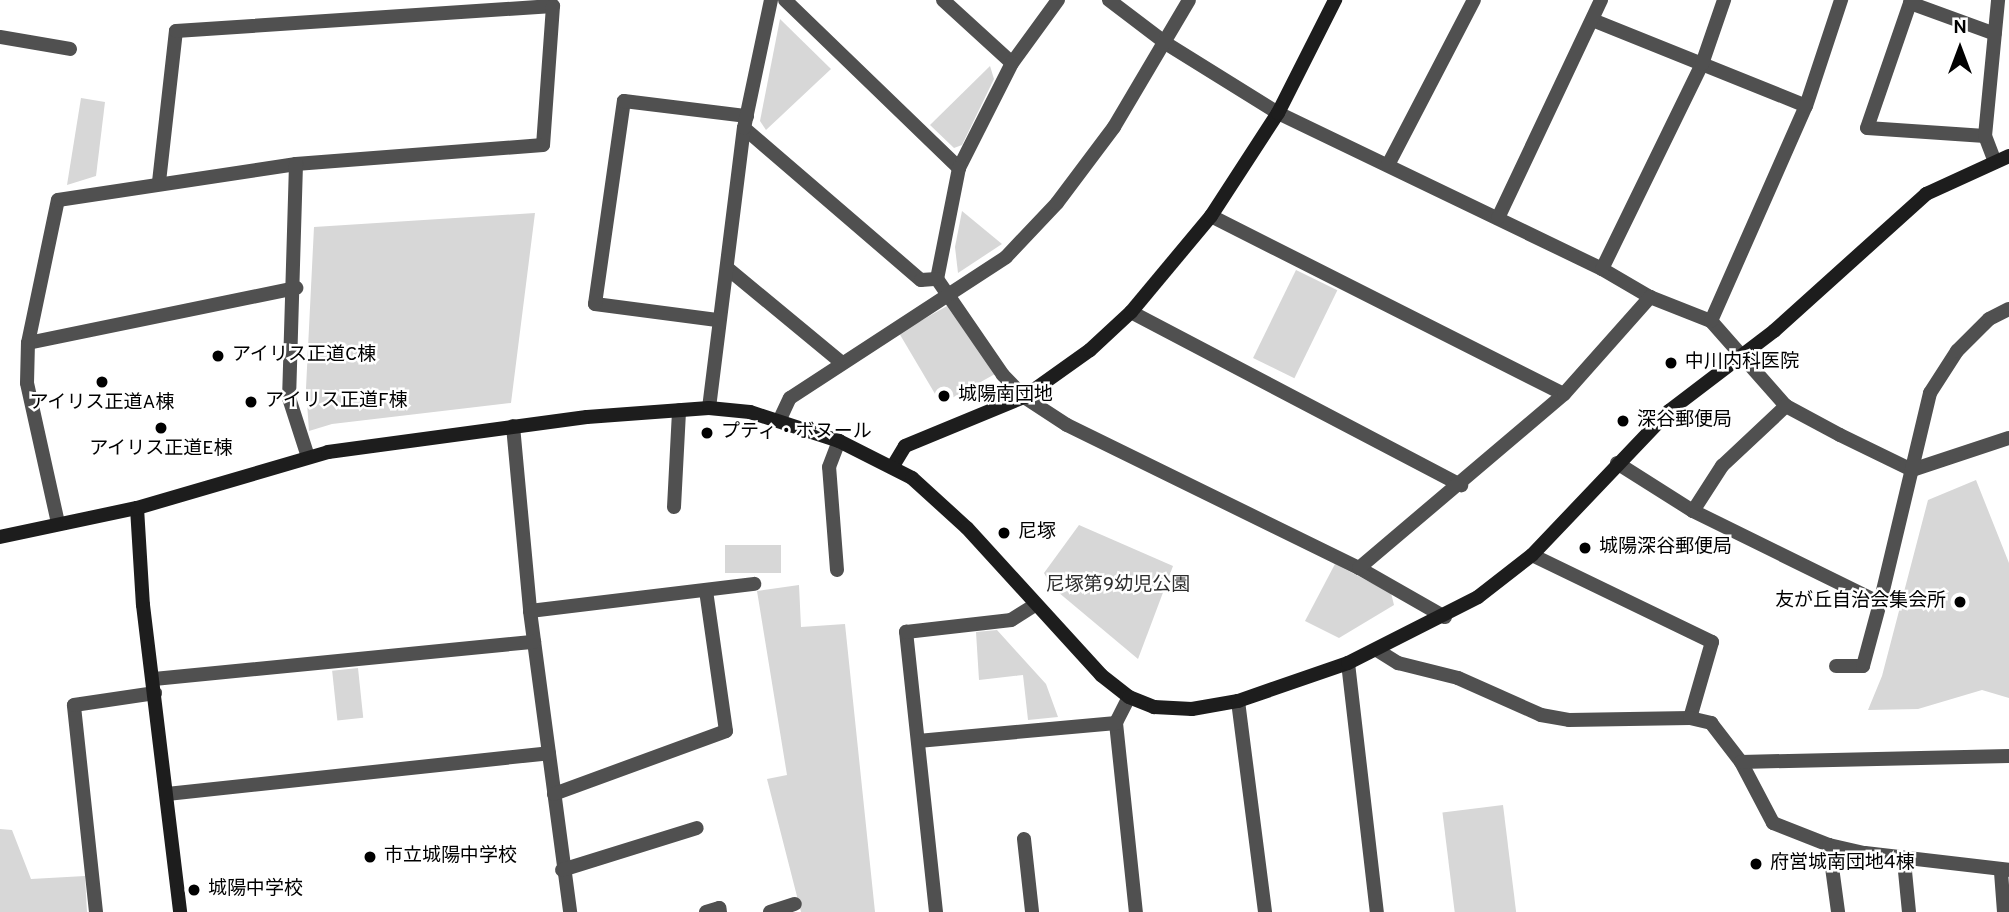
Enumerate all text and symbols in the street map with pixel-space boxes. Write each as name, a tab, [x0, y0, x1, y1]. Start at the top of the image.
north arrow	[1925, 14, 1995, 84]
text: N	[1953, 16, 1967, 40]
place label: アイリス正道C棟	[232, 345, 377, 367]
marker: アイリス正道C棟	[210, 348, 226, 364]
place label: 中川内科医院	[1685, 352, 1799, 374]
marker: 中川内科医院	[1663, 355, 1679, 371]
marker: アイリス正道A棟	[94, 374, 110, 390]
place label: 城陽南団地	[958, 385, 1053, 407]
marker: 城陽南団地	[936, 388, 952, 404]
place label: アイリス正道F棟	[265, 391, 409, 413]
place label: アイリス正道A棟	[29, 393, 175, 415]
marker: アイリス正道F棟	[243, 394, 259, 410]
place label: 深谷郵便局	[1637, 410, 1732, 432]
marker: 深谷郵便局	[1615, 413, 1631, 429]
marker: アイリス正道E棟	[153, 420, 169, 436]
place label: プティ・ボヌール	[721, 422, 873, 444]
marker: プティ・ボヌール	[699, 425, 715, 441]
place label: アイリス正道E棟	[89, 439, 233, 461]
place label: 尼塚	[1018, 522, 1056, 544]
marker: 尼塚	[996, 525, 1012, 541]
place label: 城陽深谷郵便局	[1599, 537, 1732, 559]
marker: 城陽深谷郵便局	[1577, 540, 1593, 556]
park label: 尼塚第9幼児公園	[1046, 575, 1190, 597]
place label: 友が丘自治会集会所	[1775, 591, 1946, 613]
marker: 友が丘自治会集会所	[1952, 594, 1968, 610]
place label: 市立城陽中学校	[384, 846, 517, 868]
marker: 市立城陽中学校	[362, 849, 378, 865]
place label: 府営城南団地4棟	[1770, 853, 1915, 875]
marker: 府営城南団地4棟	[1748, 856, 1764, 872]
place label: 城陽中学校	[208, 879, 303, 901]
marker: 城陽中学校	[186, 882, 202, 898]

